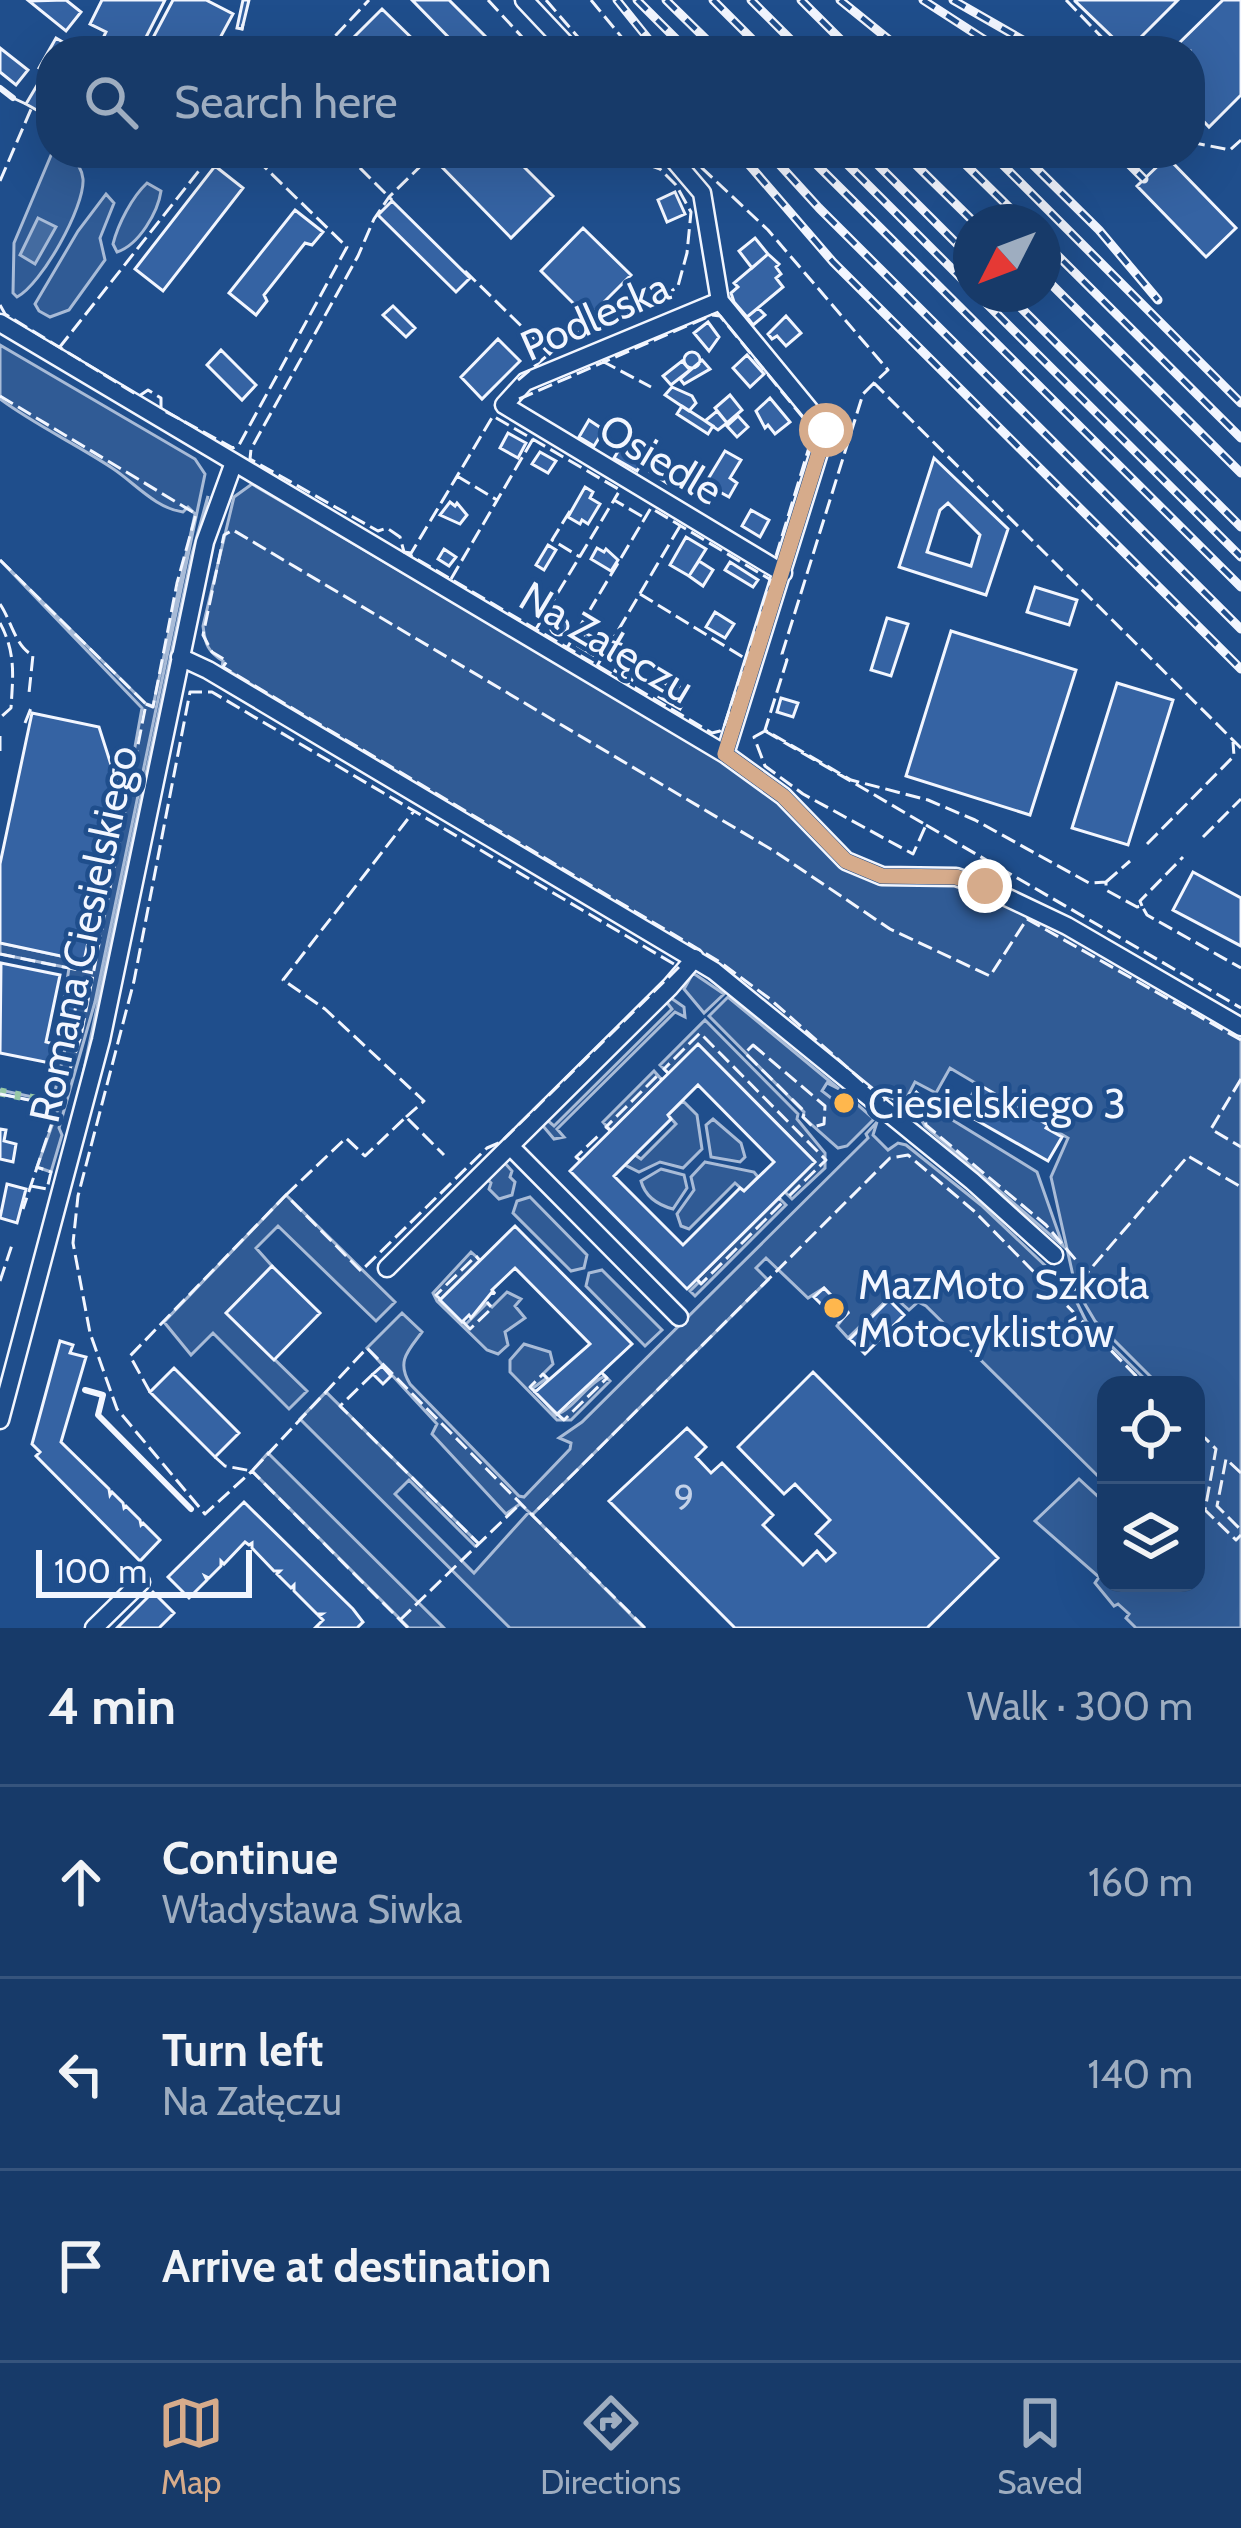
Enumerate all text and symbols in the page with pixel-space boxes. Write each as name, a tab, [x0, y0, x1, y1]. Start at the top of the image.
search box	[36, 36, 1205, 168]
icon: search	[78, 69, 144, 135]
text: Search here	[174, 75, 398, 129]
north arrow	[953, 204, 1061, 312]
street label: Podleska	[513, 260, 677, 372]
street label: Osiedle	[590, 402, 732, 516]
route start	[799, 403, 853, 457]
street label: Na Załęczu	[511, 570, 703, 714]
street label: Romana Ciesielskiego	[18, 741, 148, 1127]
route end	[958, 859, 1012, 913]
place label: Ciesielskiego 3	[868, 1077, 1126, 1129]
marker: Ciesielskiego 3	[831, 1090, 857, 1116]
place label: MazMoto Szkoła Motocyklistów	[858, 1258, 1149, 1358]
marker: MazMoto Szkoła Motocyklistów	[821, 1295, 847, 1321]
map controls	[1097, 1376, 1205, 1592]
button: locate	[1097, 1376, 1205, 1484]
house number: 9	[674, 1475, 694, 1519]
button: layers	[1097, 1484, 1205, 1592]
scale bar	[36, 1544, 252, 1597]
text: 100 m	[54, 1551, 147, 1591]
text: 4 min	[48, 1675, 176, 1737]
text: Walk · 300 m	[967, 1682, 1193, 1730]
text: Continue	[162, 1831, 338, 1885]
icon: ahead	[48, 1849, 114, 1915]
text: 160 m	[1088, 1858, 1193, 1906]
text: Władysława Siwka	[162, 1885, 462, 1933]
text: Turn left	[162, 2023, 324, 2077]
icon: left	[48, 2041, 114, 2107]
text: 140 m	[1088, 2050, 1193, 2098]
text: Na Załęczu	[162, 2077, 342, 2125]
icon: arrive	[48, 2233, 114, 2299]
text: Arrive at destination	[162, 2239, 551, 2293]
tab: Map	[158, 2390, 224, 2502]
tab: Directions	[540, 2390, 681, 2502]
tab: Saved	[997, 2390, 1083, 2502]

